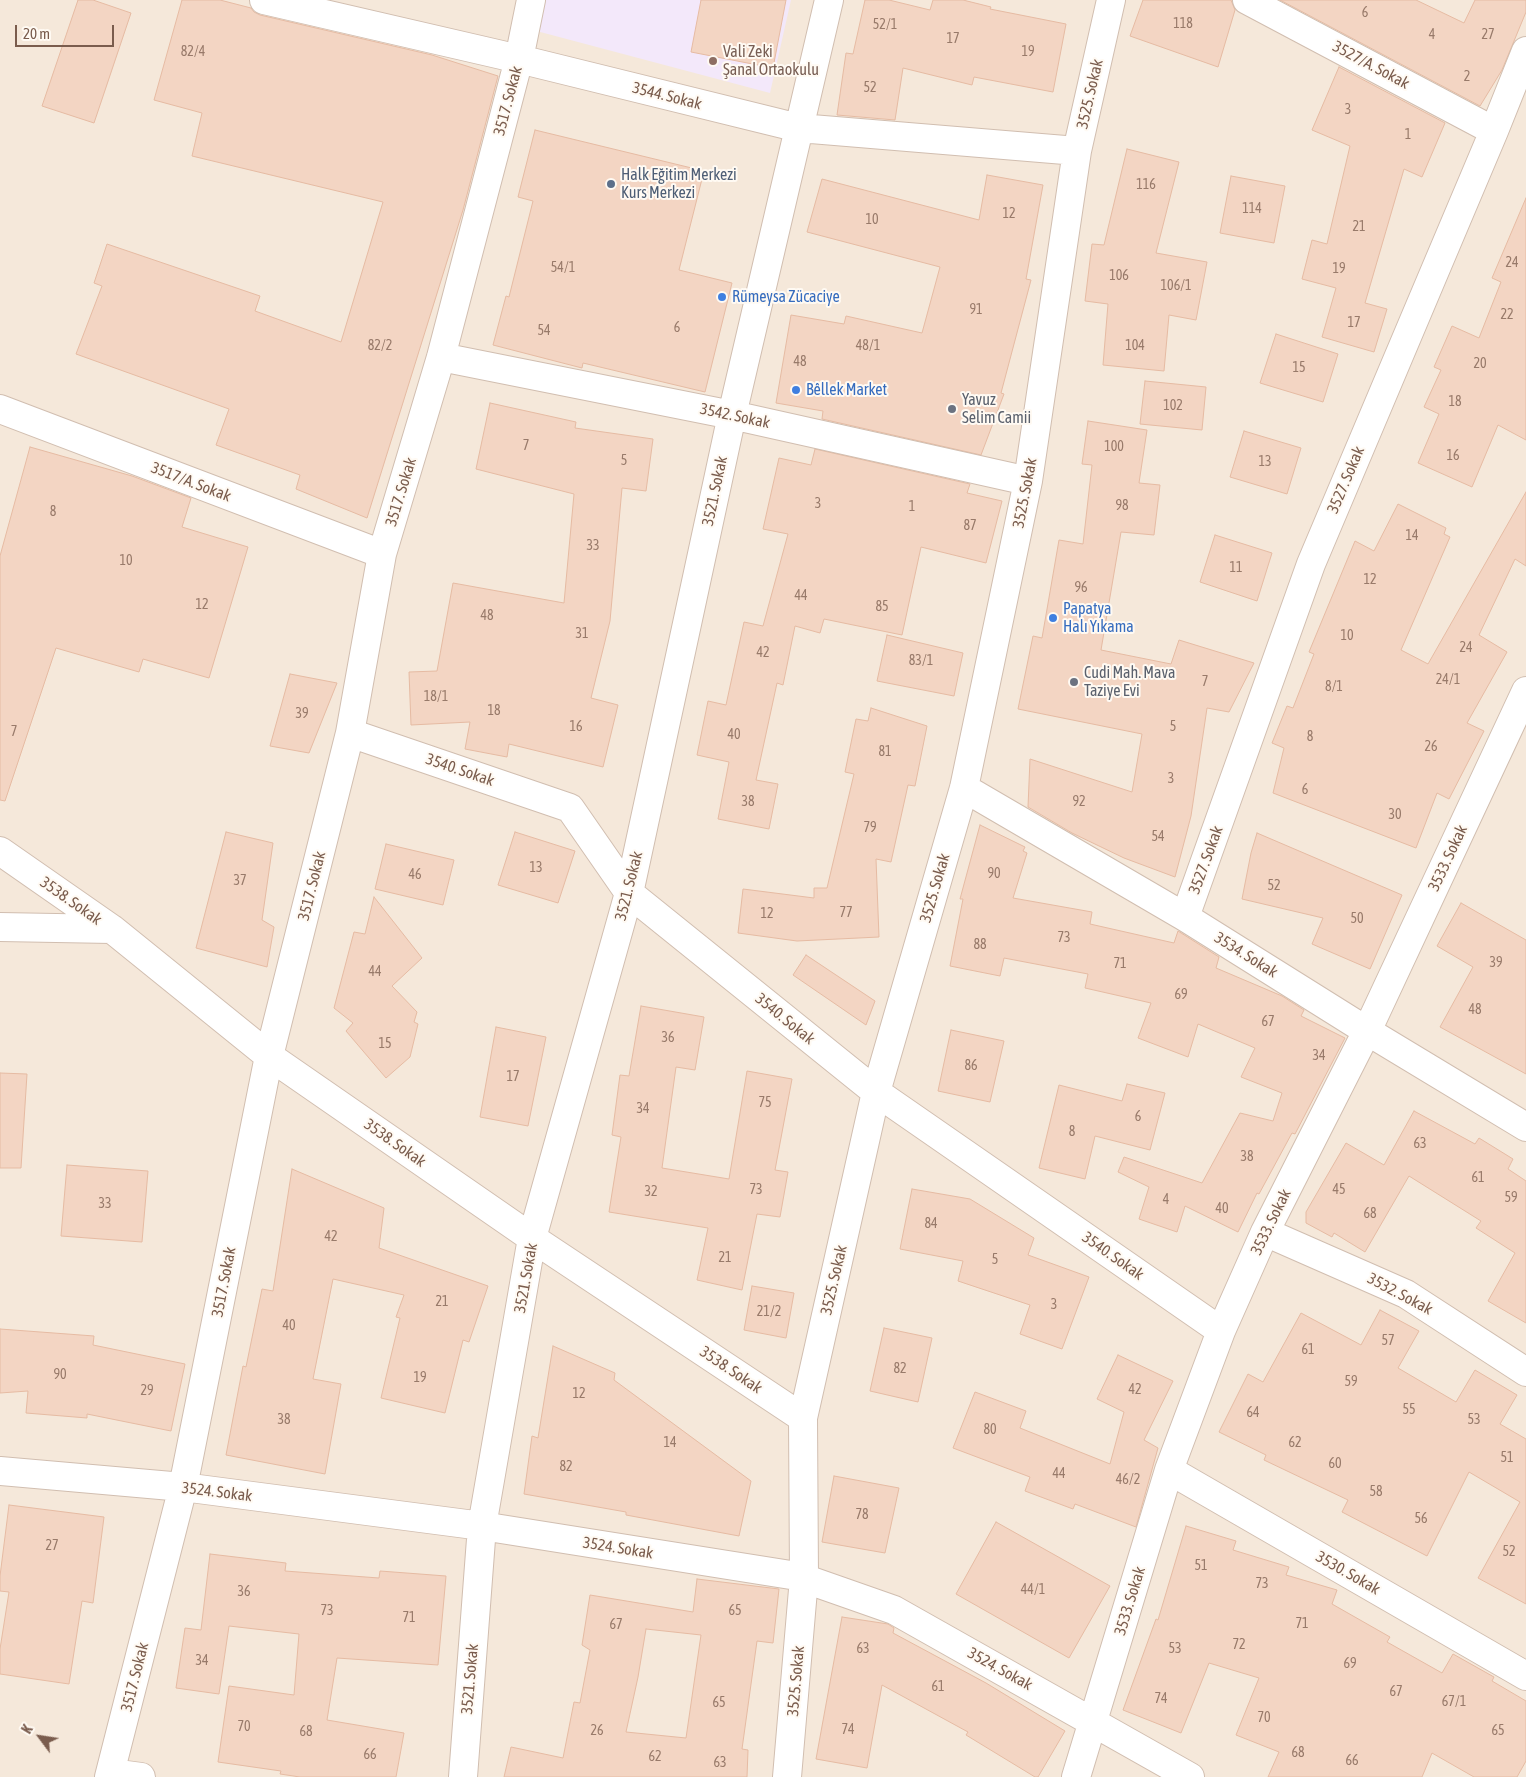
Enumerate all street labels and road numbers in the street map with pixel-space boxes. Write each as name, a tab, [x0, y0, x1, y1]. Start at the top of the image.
street label: 3527/A. Sokak	[1329, 37, 1413, 93]
street label: 3525. Sokak	[1073, 57, 1107, 131]
street label: 3517. Sokak	[490, 64, 526, 138]
street label: 3544. Sokak	[630, 78, 704, 114]
street label: 3542. Sokak	[698, 399, 772, 433]
street label: 3527. Sokak	[1323, 444, 1369, 516]
street label: 3521. Sokak	[698, 454, 732, 528]
street label: 3517. Sokak	[381, 455, 421, 529]
street label: 3525. Sokak	[1009, 456, 1041, 530]
street label: 3517/A. Sokak	[148, 458, 234, 506]
street label: 3540. Sokak	[423, 749, 497, 791]
street label: 3533. Sokak	[1424, 822, 1472, 894]
street label: 3527. Sokak	[1185, 823, 1227, 897]
street label: 3517. Sokak	[294, 849, 330, 923]
street label: 3521. Sokak	[611, 849, 647, 923]
street label: 3525. Sokak	[916, 851, 954, 925]
street label: 3538. Sokak	[36, 873, 106, 929]
street label: 3534. Sokak	[1211, 928, 1281, 982]
street label: 3540. Sokak	[751, 989, 819, 1049]
street label: 3538. Sokak	[360, 1115, 430, 1171]
street label: 3533. Sokak	[1247, 1186, 1295, 1258]
street label: 3540. Sokak	[1078, 1228, 1148, 1284]
street label: 3521. Sokak	[510, 1241, 542, 1315]
street label: 3525. Sokak	[817, 1243, 851, 1317]
street label: 3517. Sokak	[208, 1245, 240, 1319]
street label: 3532. Sokak	[1364, 1269, 1436, 1319]
street label: 3538. Sokak	[696, 1342, 766, 1398]
street label: 3524. Sokak	[181, 1478, 253, 1506]
street label: 3524. Sokak	[581, 1533, 655, 1563]
street label: 3530. Sokak	[1313, 1547, 1383, 1599]
street label: 3533. Sokak	[1110, 1564, 1150, 1638]
street label: 3517. Sokak	[117, 1640, 153, 1714]
street label: 3521. Sokak	[457, 1643, 483, 1715]
street label: 3524. Sokak	[964, 1643, 1036, 1695]
street label: 3525. Sokak	[783, 1645, 809, 1717]

